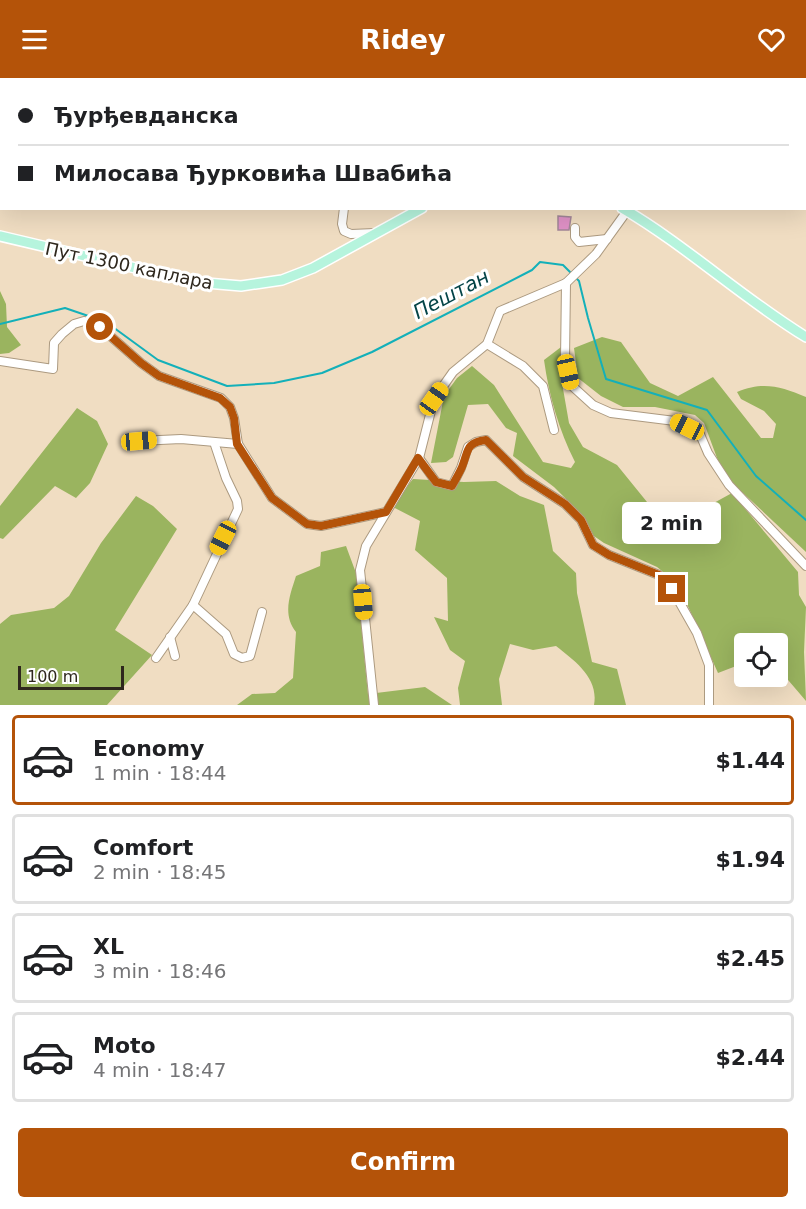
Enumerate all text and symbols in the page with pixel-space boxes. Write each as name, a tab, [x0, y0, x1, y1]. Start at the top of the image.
icon: menu	[18, 23, 51, 56]
icon: heart	[755, 23, 788, 56]
text: Ridey	[360, 24, 446, 55]
text: Ђурђевданска	[54, 103, 239, 128]
text: Милосава Ђурковића Швабића	[54, 161, 452, 186]
street label: Пут 1300 каплара	[43, 238, 215, 294]
water label: Пештан	[409, 264, 493, 324]
route start	[86, 313, 113, 340]
car	[555, 352, 581, 392]
car	[416, 379, 452, 419]
car	[667, 411, 707, 443]
car	[120, 430, 158, 452]
callout: 2 min	[622, 502, 722, 544]
text: 2 min	[640, 511, 703, 535]
car	[207, 518, 239, 558]
route end	[658, 575, 685, 602]
car	[352, 583, 374, 621]
map controls	[734, 633, 788, 687]
button: locate	[734, 633, 788, 687]
scale bar	[18, 663, 124, 690]
text: 100 m	[27, 667, 78, 686]
icon: car	[21, 733, 75, 787]
text: Economy	[93, 736, 204, 761]
text: $1.44	[715, 748, 785, 773]
text: 1 min · 18:44	[93, 761, 227, 785]
icon: car	[21, 832, 75, 886]
text: Comfort	[93, 835, 193, 860]
text: $1.94	[715, 847, 785, 872]
text: 2 min · 18:45	[93, 860, 227, 884]
icon: car	[21, 931, 75, 985]
text: XL	[93, 934, 124, 959]
text: $2.45	[715, 946, 785, 971]
text: 3 min · 18:46	[93, 959, 227, 983]
icon: car	[21, 1030, 75, 1084]
text: Moto	[93, 1033, 156, 1058]
text: $2.44	[715, 1045, 785, 1070]
text: 4 min · 18:47	[93, 1058, 227, 1082]
button: Confirm	[18, 1128, 788, 1197]

